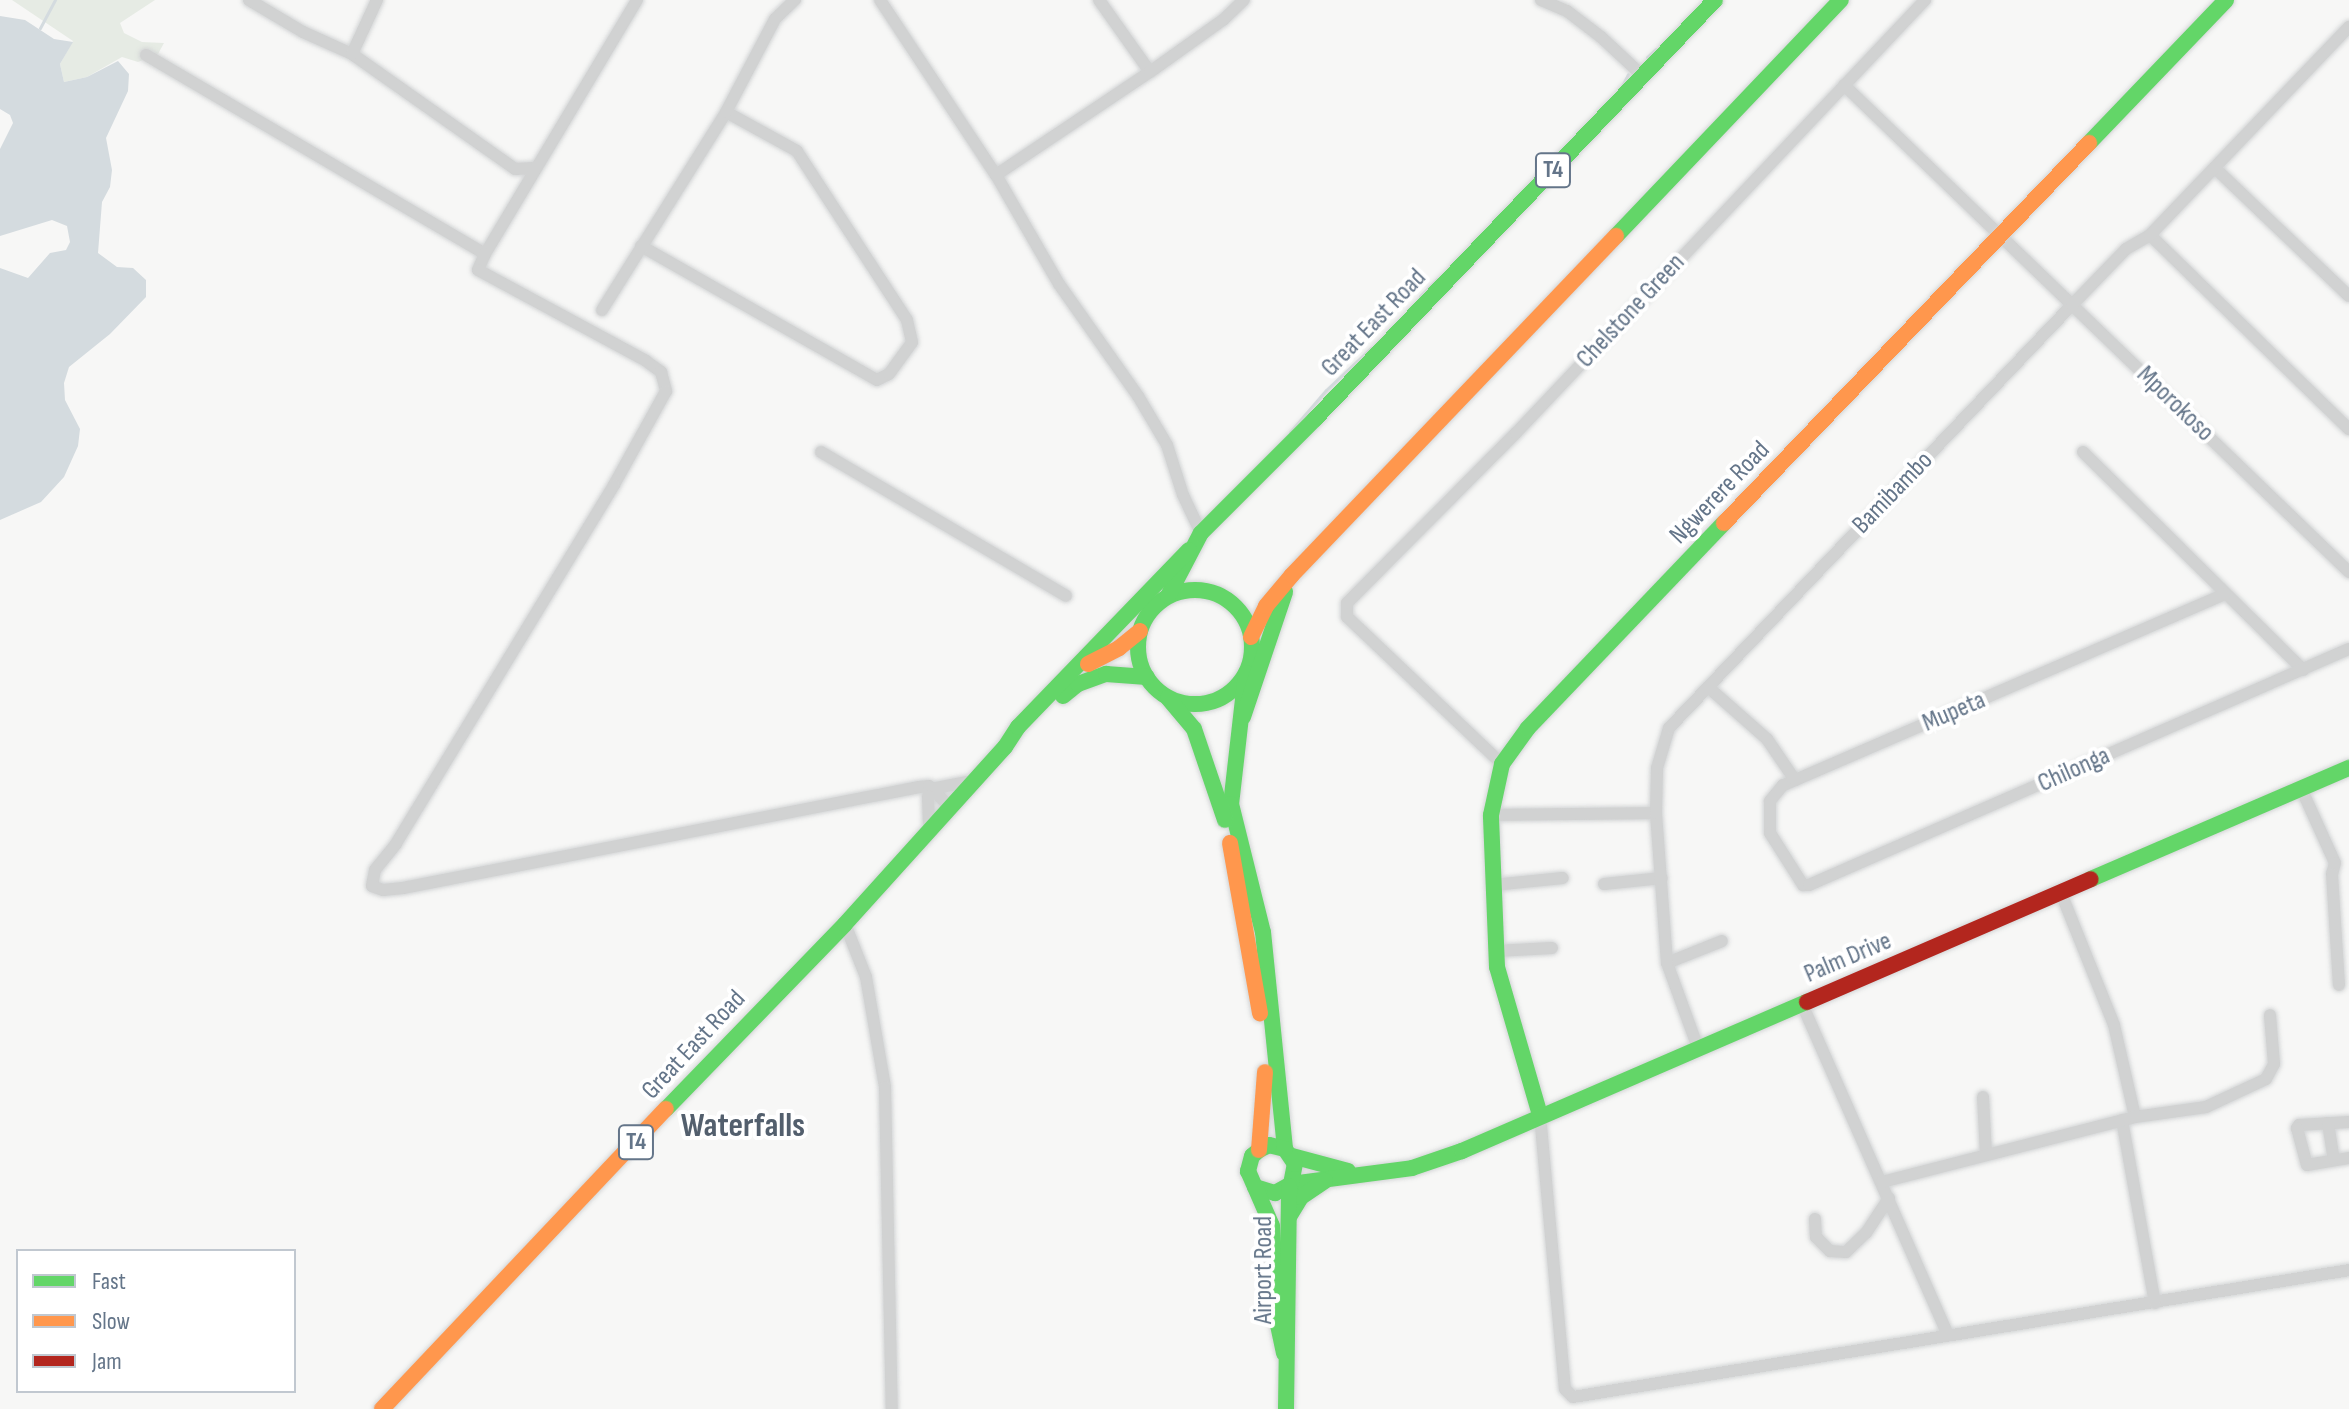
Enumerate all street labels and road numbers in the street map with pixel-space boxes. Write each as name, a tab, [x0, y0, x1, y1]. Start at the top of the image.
road number: T4	[1533, 150, 1573, 190]
street label: Chelstone Green	[1570, 247, 1692, 375]
street label: Great East Road	[1315, 263, 1433, 383]
street label: Mporokoso	[2130, 360, 2220, 448]
street label: Ngwerere Road	[1663, 435, 1777, 551]
street label: Bamibambo	[1846, 445, 1940, 541]
street label: Mupeta	[1918, 685, 1990, 739]
street label: Chilonga	[2033, 740, 2115, 800]
street label: Palm Drive	[1800, 926, 1896, 990]
street label: Great East Road	[636, 984, 752, 1106]
road number: T4	[616, 1122, 656, 1162]
street label: Airport Road	[1248, 1216, 1280, 1324]

